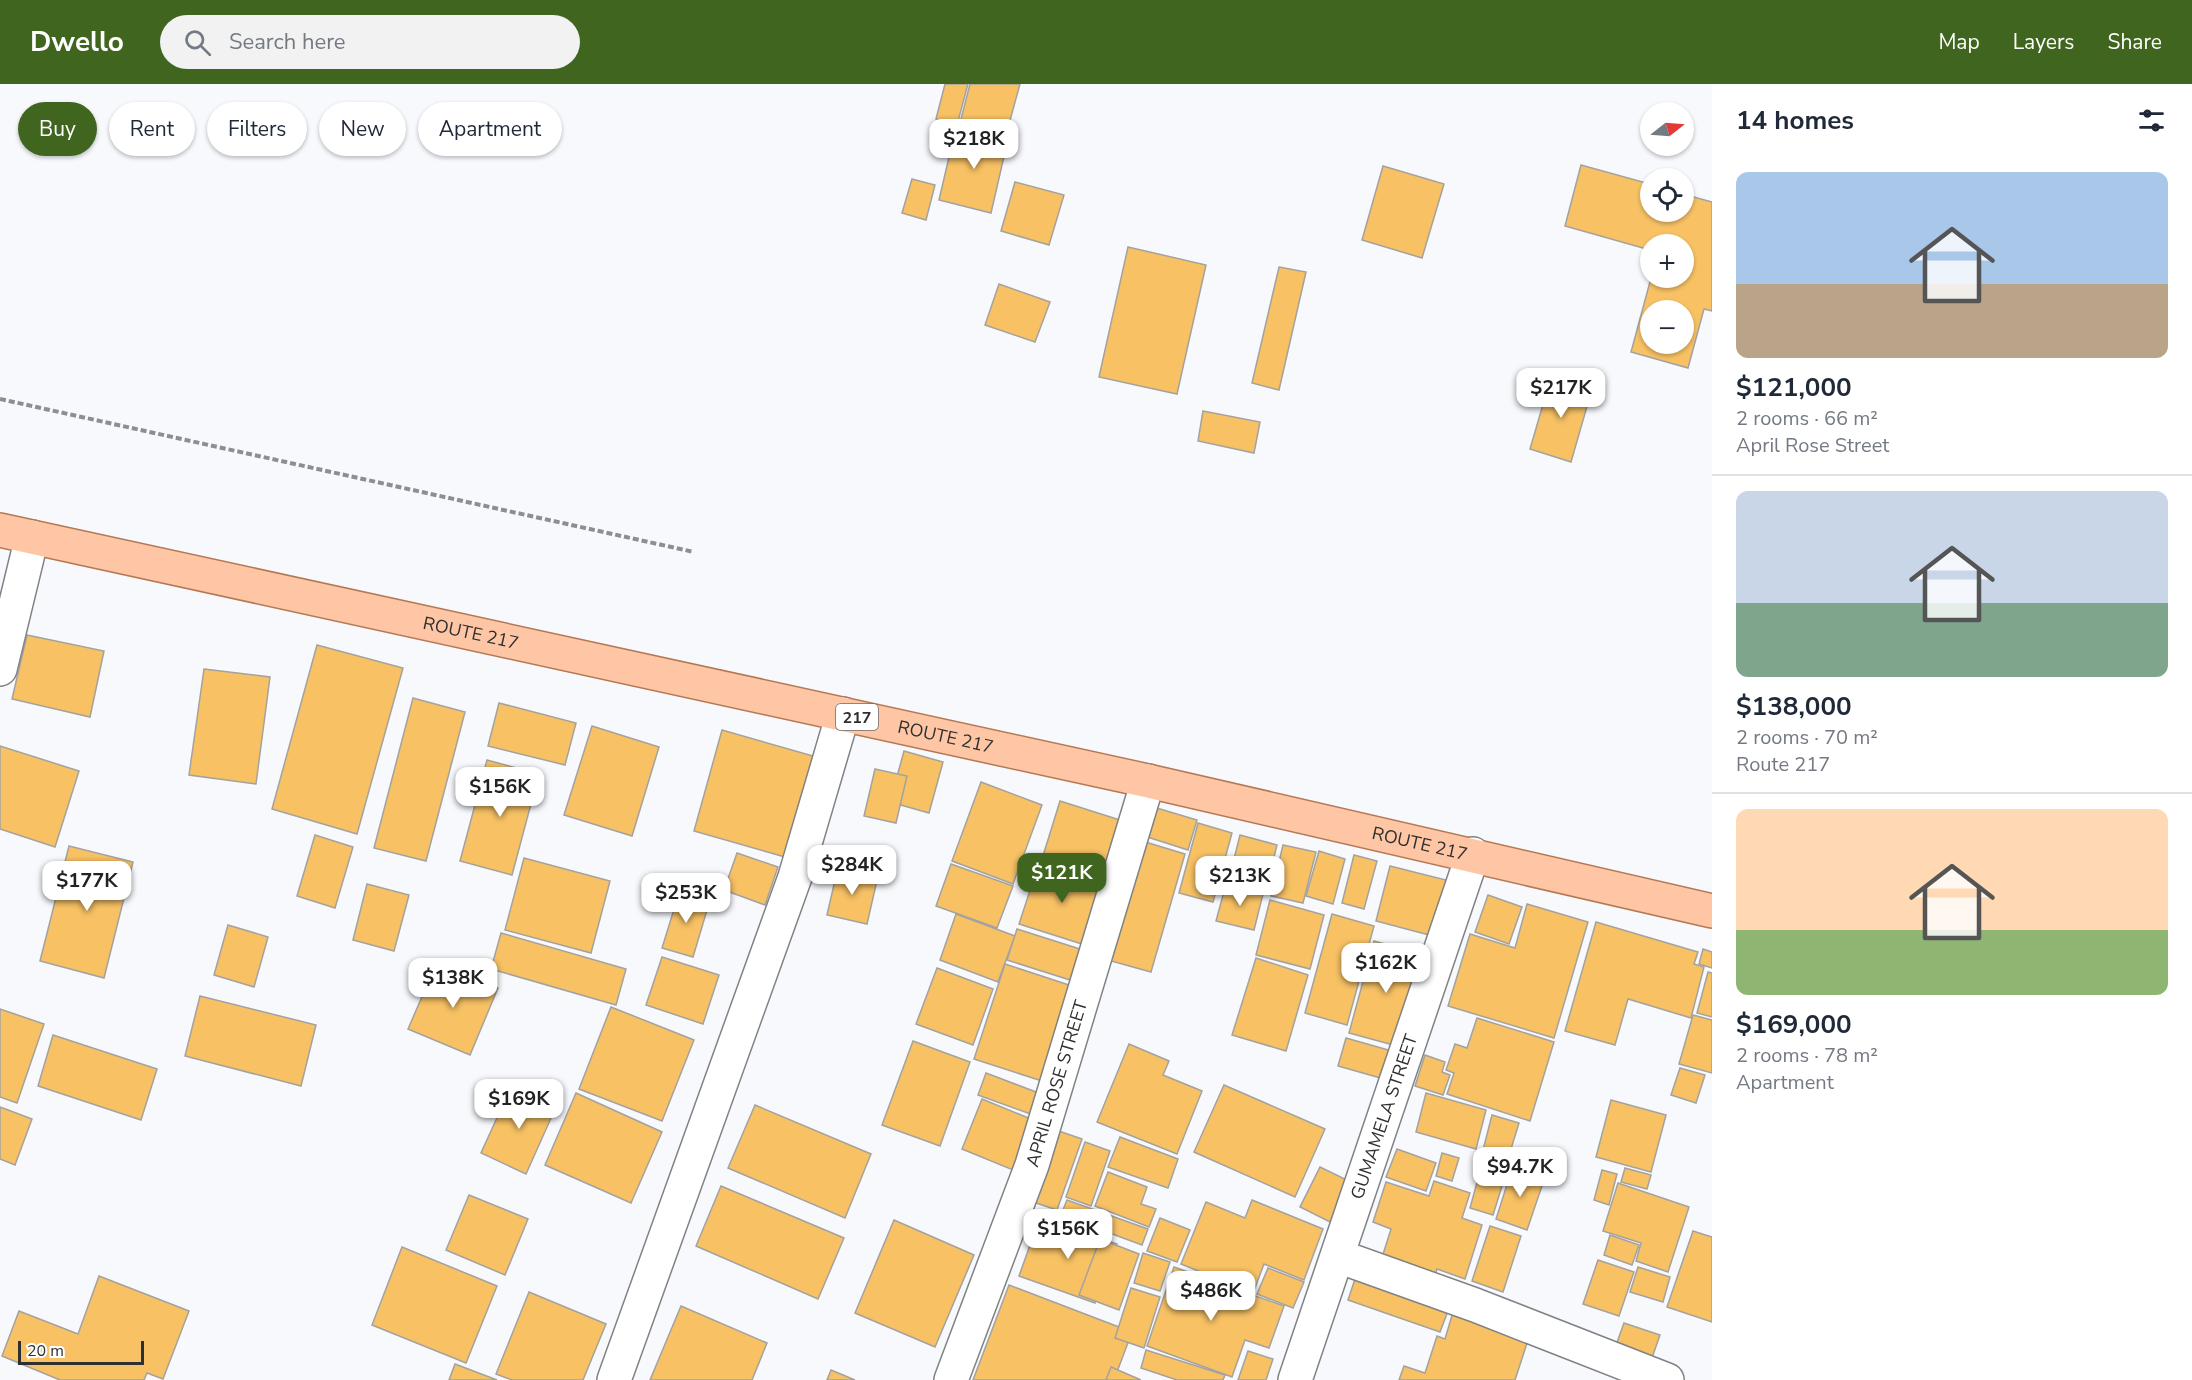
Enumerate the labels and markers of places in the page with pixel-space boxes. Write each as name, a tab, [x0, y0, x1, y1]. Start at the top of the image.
pin: $218K	[932, 119, 1016, 170]
pin: $217K	[1519, 368, 1603, 419]
pin: $156K	[458, 767, 542, 818]
pin: $284K	[810, 845, 894, 896]
pin: $121K	[1020, 853, 1104, 904]
pin: $213K	[1198, 856, 1282, 907]
pin: $177K	[45, 861, 129, 912]
pin: $253K	[644, 873, 728, 924]
pin: $162K	[1344, 943, 1428, 994]
pin: $138K	[411, 958, 495, 1009]
pin: $169K	[477, 1079, 561, 1130]
pin: $94.7K	[1471, 1147, 1569, 1198]
pin: $156K	[1026, 1209, 1110, 1260]
pin: $486K	[1169, 1271, 1253, 1322]

